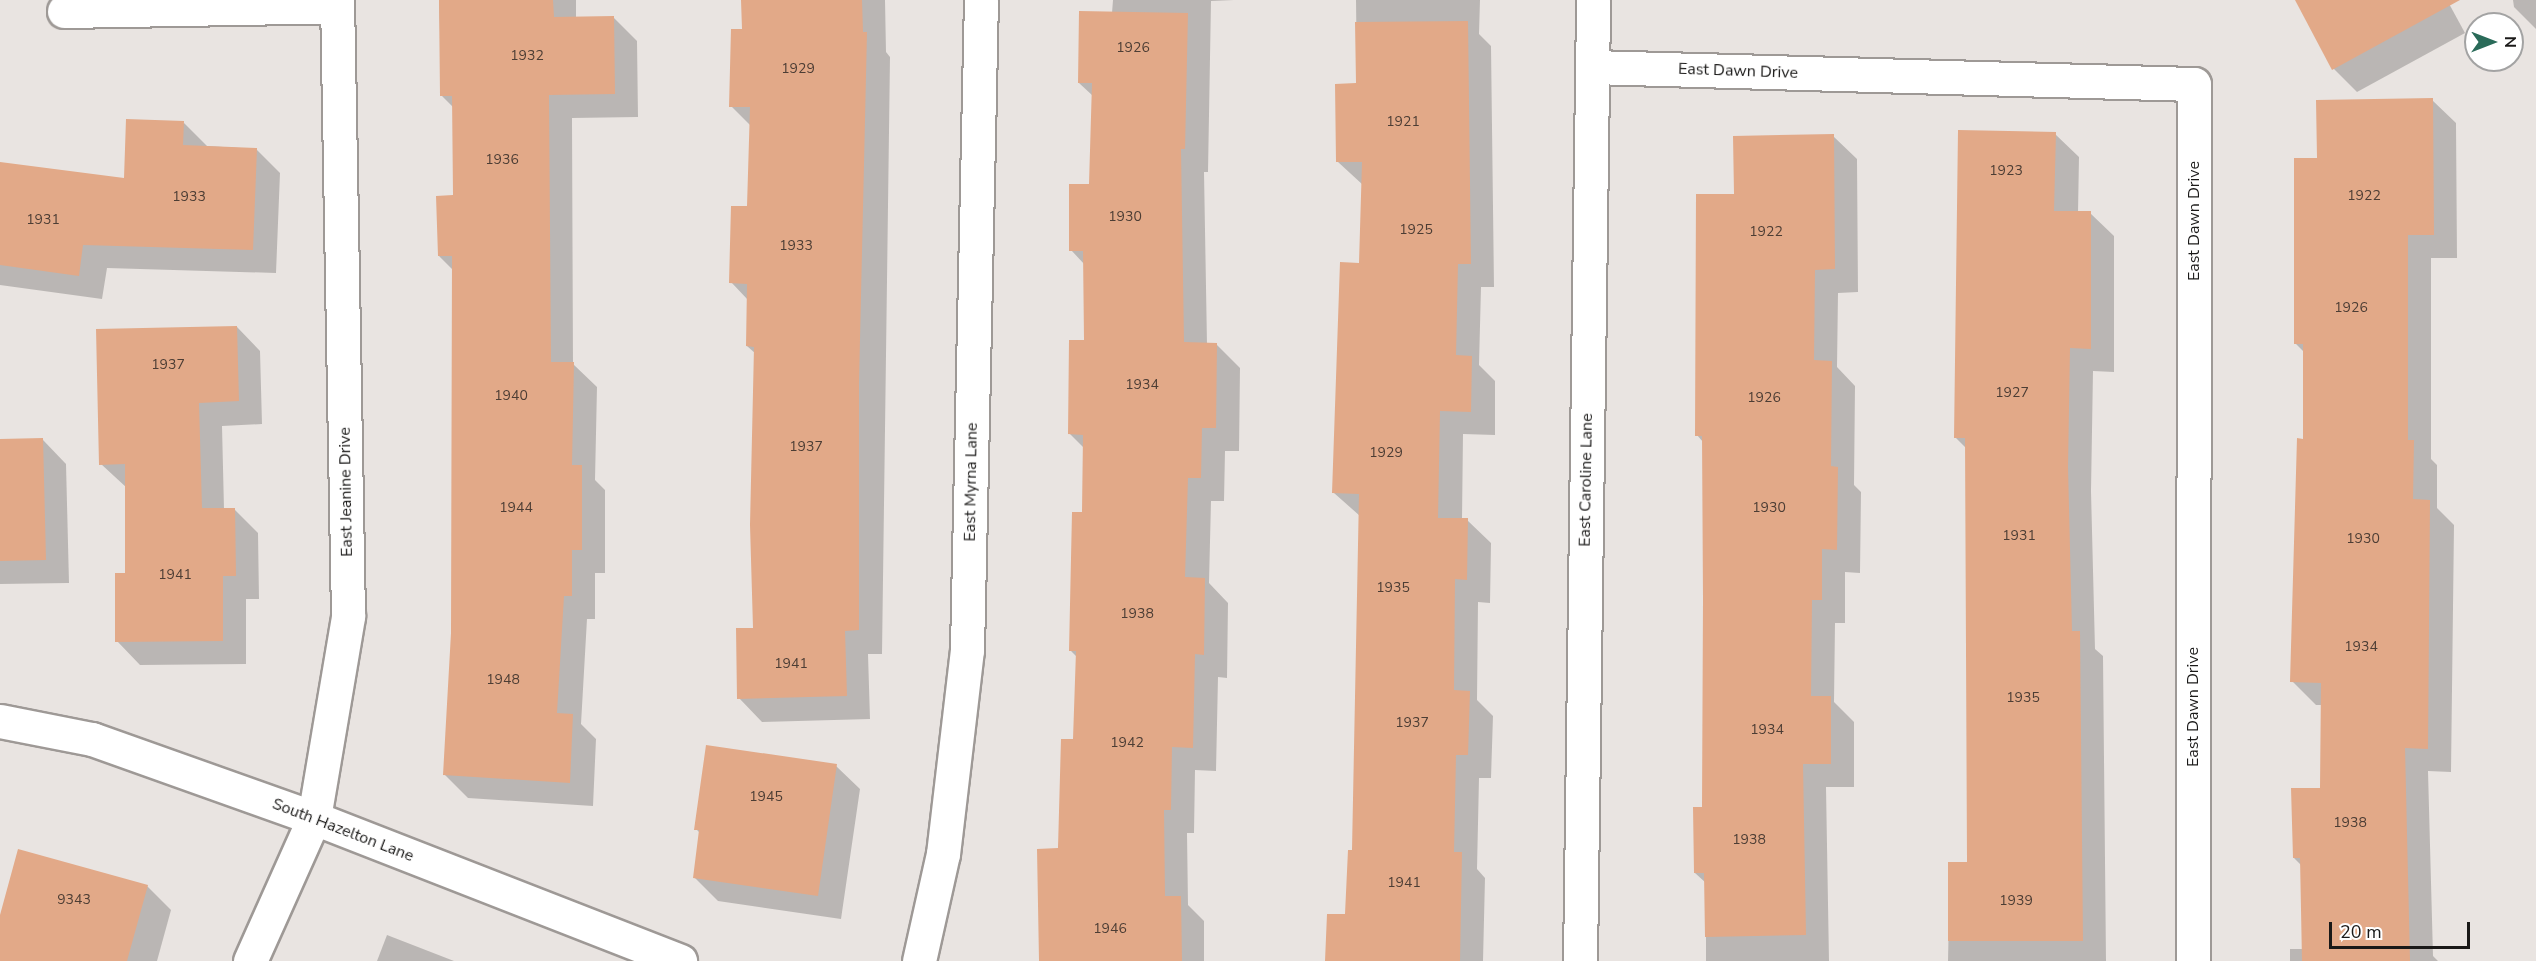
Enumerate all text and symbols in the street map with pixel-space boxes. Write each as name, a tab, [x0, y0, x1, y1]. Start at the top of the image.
north arrow	[2464, 12, 2524, 72]
text: N	[2499, 36, 2521, 48]
house number: 1926	[1116, 40, 1150, 56]
house number: 1932	[510, 48, 544, 64]
street label: East Dawn Drive	[1678, 59, 1798, 83]
house number: 1929	[781, 61, 815, 77]
house number: 1921	[1386, 114, 1420, 130]
house number: 1936	[485, 152, 519, 168]
street label: East Dawn Drive	[2184, 161, 2204, 281]
house number: 1923	[1989, 163, 2023, 179]
house number: 1922	[2347, 188, 2381, 204]
house number: 1933	[172, 189, 206, 205]
house number: 1930	[1108, 209, 1142, 225]
house number: 1931	[26, 212, 60, 228]
house number: 1925	[1399, 222, 1433, 238]
house number: 1922	[1749, 224, 1783, 240]
house number: 1933	[779, 238, 813, 254]
house number: 1926	[2334, 300, 2368, 316]
house number: 1937	[151, 357, 185, 373]
house number: 1934	[1125, 377, 1159, 393]
house number: 1927	[1995, 385, 2029, 401]
house number: 1940	[494, 388, 528, 404]
house number: 1926	[1747, 390, 1781, 406]
street label: East Caroline Lane	[1575, 413, 1597, 547]
street label: East Myrna Lane	[960, 422, 982, 542]
street label: East Jeanine Drive	[335, 427, 357, 557]
house number: 1937	[789, 439, 823, 455]
house number: 1929	[1369, 445, 1403, 461]
house number: 1944	[499, 500, 533, 516]
house number: 1930	[1752, 500, 1786, 516]
house number: 1931	[2002, 528, 2036, 544]
house number: 1930	[2346, 531, 2380, 547]
house number: 1941	[158, 567, 192, 583]
house number: 1935	[1376, 580, 1410, 596]
house number: 1938	[1120, 606, 1154, 622]
house number: 1934	[2344, 639, 2378, 655]
street label: East Dawn Drive	[2183, 647, 2203, 767]
house number: 1941	[774, 656, 808, 672]
house number: 1948	[486, 672, 520, 688]
house number: 1935	[2006, 690, 2040, 706]
house number: 1937	[1395, 715, 1429, 731]
house number: 1934	[1750, 722, 1784, 738]
house number: 1942	[1110, 735, 1144, 751]
house number: 1945	[749, 789, 783, 805]
street label: South Hazelton Lane	[270, 794, 416, 866]
house number: 1938	[2333, 815, 2367, 831]
house number: 1938	[1732, 832, 1766, 848]
house number: 1941	[1387, 875, 1421, 891]
house number: 9343	[57, 892, 91, 908]
house number: 1939	[1999, 893, 2033, 909]
scale bar	[2332, 910, 2473, 948]
text: 20 m	[2340, 920, 2382, 944]
house number: 1946	[1093, 921, 1127, 937]

